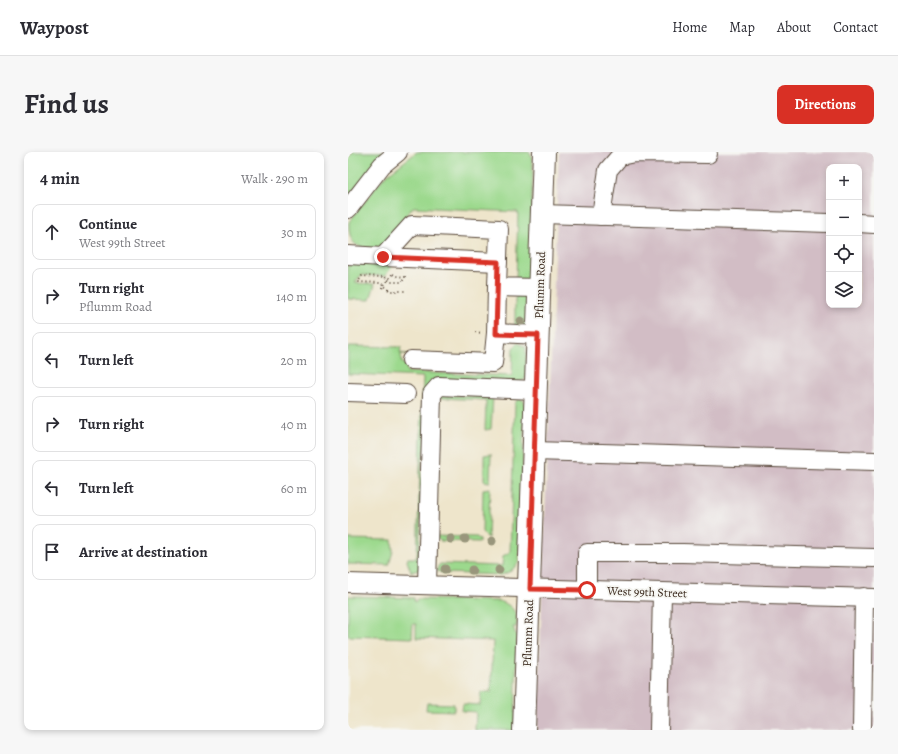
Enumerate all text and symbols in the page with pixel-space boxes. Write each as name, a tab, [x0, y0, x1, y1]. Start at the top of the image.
text: Waypost	[20, 15, 89, 41]
text: Home	[672, 18, 707, 37]
text: Map	[729, 18, 755, 37]
text: About	[777, 18, 811, 37]
text: Contact	[833, 18, 878, 37]
text: Find us	[24, 85, 109, 123]
button: Directions	[777, 85, 874, 124]
map controls	[826, 164, 862, 308]
button: +	[826, 164, 862, 200]
text: 4 min	[40, 167, 80, 190]
text: Walk · 290 m	[241, 170, 308, 187]
button: −	[826, 200, 862, 236]
text: Continue	[79, 214, 137, 234]
icon: ahead	[41, 221, 63, 243]
text: 30 m	[281, 224, 307, 241]
text: West 99th Street	[79, 234, 166, 251]
button: locate	[826, 236, 862, 272]
route end	[374, 248, 392, 266]
street label: Pflumm Road	[531, 251, 549, 319]
button: layers	[826, 272, 862, 308]
text: Turn right	[79, 278, 144, 298]
icon: right	[41, 285, 63, 307]
text: 140 m	[276, 288, 307, 305]
text: Pflumm Road	[79, 298, 152, 315]
icon: left	[41, 349, 63, 371]
text: Turn left	[79, 350, 134, 370]
text: 20 m	[281, 352, 307, 369]
icon: right	[41, 413, 63, 435]
text: Turn right	[79, 414, 144, 434]
text: 40 m	[281, 416, 307, 433]
icon: left	[41, 477, 63, 499]
text: Turn left	[79, 478, 134, 498]
text: 60 m	[281, 480, 307, 497]
icon: arrive	[41, 541, 63, 563]
text: Arrive at destination	[79, 542, 208, 562]
route start	[578, 581, 596, 599]
street label: West 99th Street	[606, 583, 687, 601]
street label: Pflumm Road	[519, 599, 537, 667]

